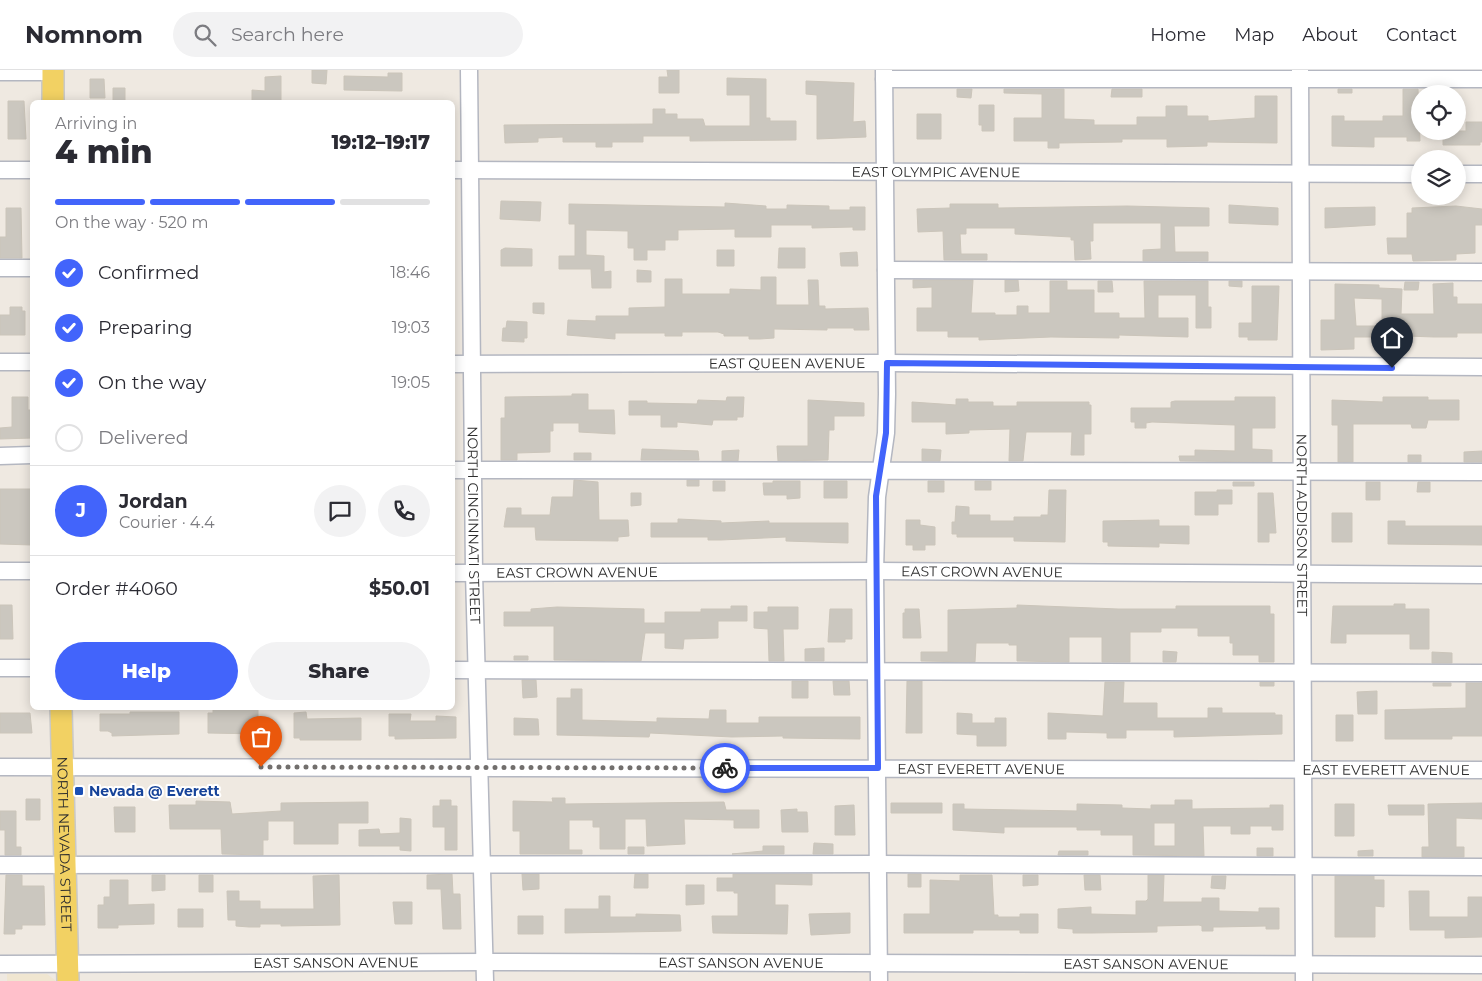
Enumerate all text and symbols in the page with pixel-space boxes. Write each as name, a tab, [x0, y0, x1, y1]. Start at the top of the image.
search box	[173, 12, 523, 57]
text: Nomnom	[25, 20, 143, 49]
icon: search	[191, 21, 219, 49]
text: Search here	[231, 23, 344, 46]
text: Home	[1150, 24, 1206, 46]
text: Map	[1234, 24, 1274, 46]
text: About	[1302, 24, 1358, 46]
text: Contact	[1386, 24, 1457, 46]
map controls	[1411, 85, 1466, 205]
button: locate	[1411, 85, 1466, 140]
text: Arriving in	[55, 114, 137, 133]
text: 19:12–19:17	[331, 131, 430, 154]
text: 4 min	[55, 132, 152, 171]
button: layers	[1411, 150, 1466, 205]
street label: EAST OLYMPIC AVENUE	[852, 163, 1020, 181]
text: On the way · 520 m	[55, 213, 208, 232]
icon: check	[55, 259, 83, 287]
text: Confirmed	[98, 261, 199, 284]
text: 18:46	[390, 263, 430, 282]
icon: check	[55, 314, 83, 342]
text: Preparing	[98, 316, 193, 339]
pin	[1371, 317, 1413, 368]
text: 19:03	[392, 318, 430, 337]
icon: home	[1378, 324, 1406, 352]
street label: EAST QUEEN AVENUE	[709, 354, 865, 372]
icon: check	[55, 369, 83, 397]
text: On the way	[98, 371, 206, 394]
text: 19:05	[391, 373, 430, 392]
text: Delivered	[98, 426, 189, 449]
street label: NORTH CINCINNATI STREET	[464, 426, 484, 624]
street label: NORTH ADDISON STREET	[1293, 434, 1311, 616]
button: chat	[314, 485, 366, 537]
button: phone	[378, 485, 430, 537]
text: Jordan	[119, 490, 188, 513]
text: J	[76, 499, 86, 522]
text: Courier · 4.4	[119, 513, 215, 532]
street label: EAST CROWN AVENUE	[901, 562, 1063, 581]
street label: EAST CROWN AVENUE	[496, 563, 658, 582]
text: Order #4060	[55, 577, 178, 600]
text: $50.01	[369, 577, 430, 600]
button: Help	[55, 642, 238, 700]
button: Share	[248, 642, 430, 700]
pin	[240, 716, 282, 767]
icon: bag	[247, 723, 275, 751]
courier	[700, 743, 750, 793]
icon: bike	[711, 754, 739, 782]
street label: NORTH NEVADA STREET	[53, 756, 76, 932]
street label: EAST EVERETT AVENUE	[897, 760, 1065, 778]
street label: EAST EVERETT AVENUE	[1302, 761, 1470, 779]
place label: Nevada @ Everett	[89, 782, 220, 800]
marker: Nevada @ Everett	[73, 785, 85, 797]
street label: EAST SANSON AVENUE	[253, 953, 419, 972]
street label: EAST SANSON AVENUE	[658, 954, 824, 972]
street label: EAST SANSON AVENUE	[1063, 955, 1229, 973]

